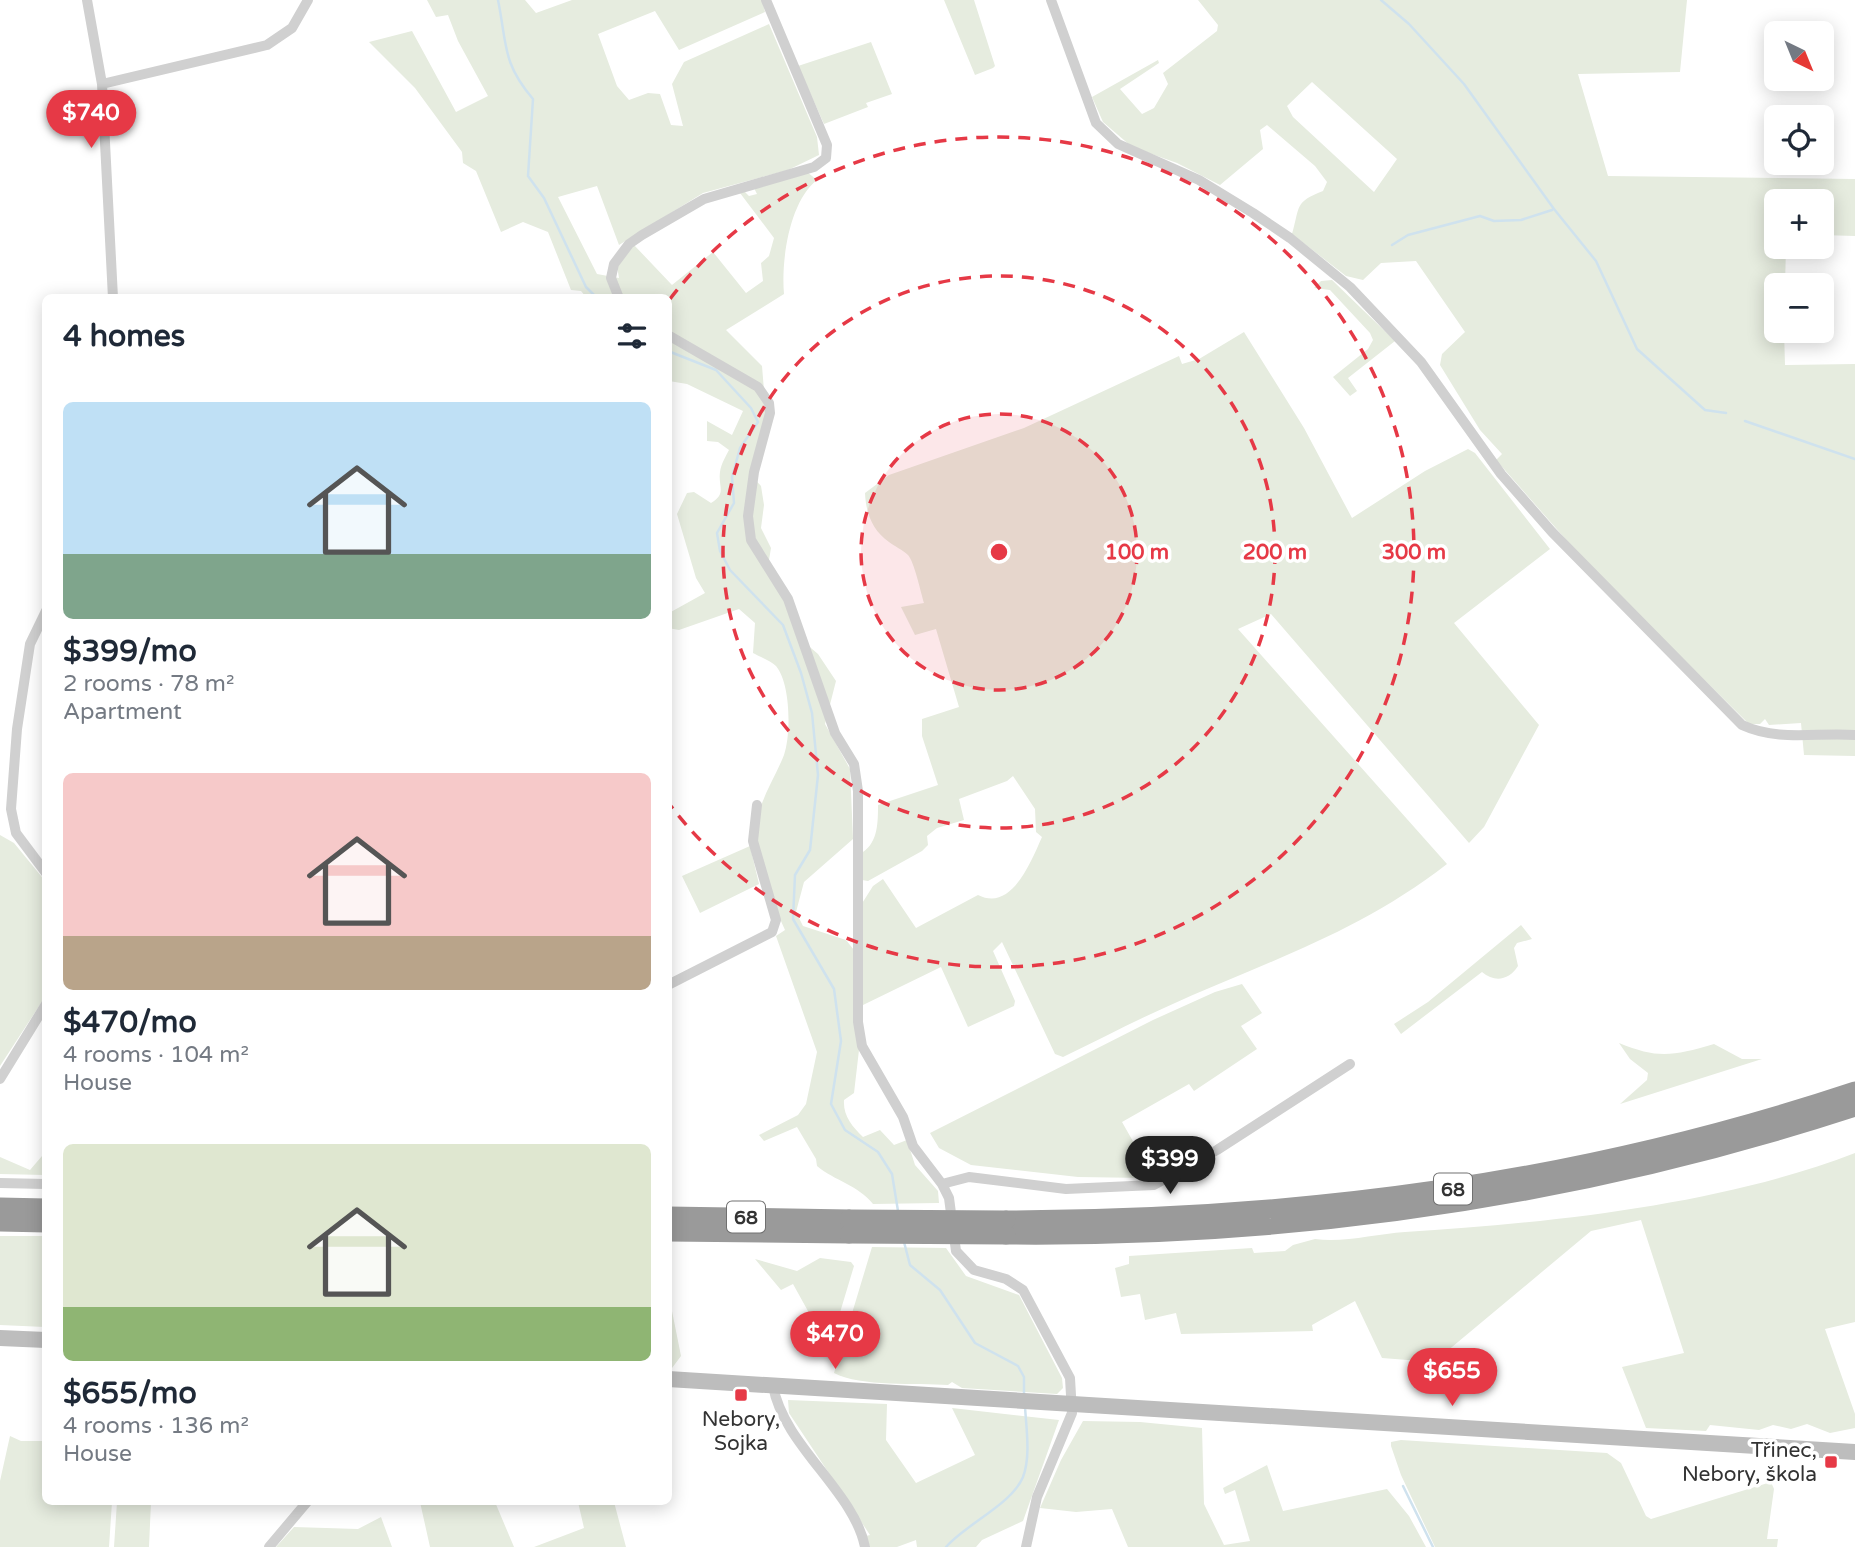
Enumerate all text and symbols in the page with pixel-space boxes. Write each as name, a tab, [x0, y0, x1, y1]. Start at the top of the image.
north arrow	[1764, 21, 1834, 91]
map controls	[1764, 21, 1834, 343]
pin: $740	[50, 90, 132, 150]
text: $740	[62, 99, 120, 127]
button: locate	[1764, 105, 1834, 175]
button: +	[1764, 189, 1834, 259]
button: −	[1764, 273, 1834, 343]
icon: filters	[613, 317, 651, 355]
text: 4 homes	[63, 318, 185, 355]
icon: home	[294, 447, 420, 573]
centre of rings	[987, 540, 1011, 564]
text: 100 m	[1105, 540, 1169, 565]
text: 200 m	[1243, 540, 1307, 565]
text: 300 m	[1382, 540, 1446, 565]
text: $399/mo	[63, 633, 197, 670]
text: 2 rooms · 78 m²	[63, 670, 234, 698]
text: Apartment	[63, 698, 182, 726]
icon: home	[294, 818, 420, 944]
text: $470/mo	[63, 1004, 197, 1041]
text: 4 rooms · 104 m²	[63, 1041, 249, 1069]
text: House	[63, 1069, 132, 1097]
pin: $399	[1129, 1136, 1211, 1196]
text: $399	[1141, 1145, 1199, 1173]
road number: 68	[1434, 1174, 1472, 1204]
icon: home	[294, 1189, 420, 1315]
road number: 68	[727, 1202, 765, 1232]
pin: $470	[794, 1312, 876, 1371]
text: $470	[806, 1320, 864, 1348]
pin: $655	[1411, 1348, 1493, 1408]
text: $655	[1423, 1357, 1481, 1385]
text: $655/mo	[63, 1375, 197, 1412]
marker: Nebory, Sojka	[733, 1387, 749, 1403]
place label: Nebory, Sojka	[702, 1407, 780, 1456]
text: 4 rooms · 136 m²	[63, 1412, 249, 1440]
place label: Třinec, Nebory, škola	[1682, 1438, 1817, 1487]
text: House	[63, 1440, 132, 1468]
marker: Třinec, Nebory, škola	[1823, 1454, 1839, 1470]

